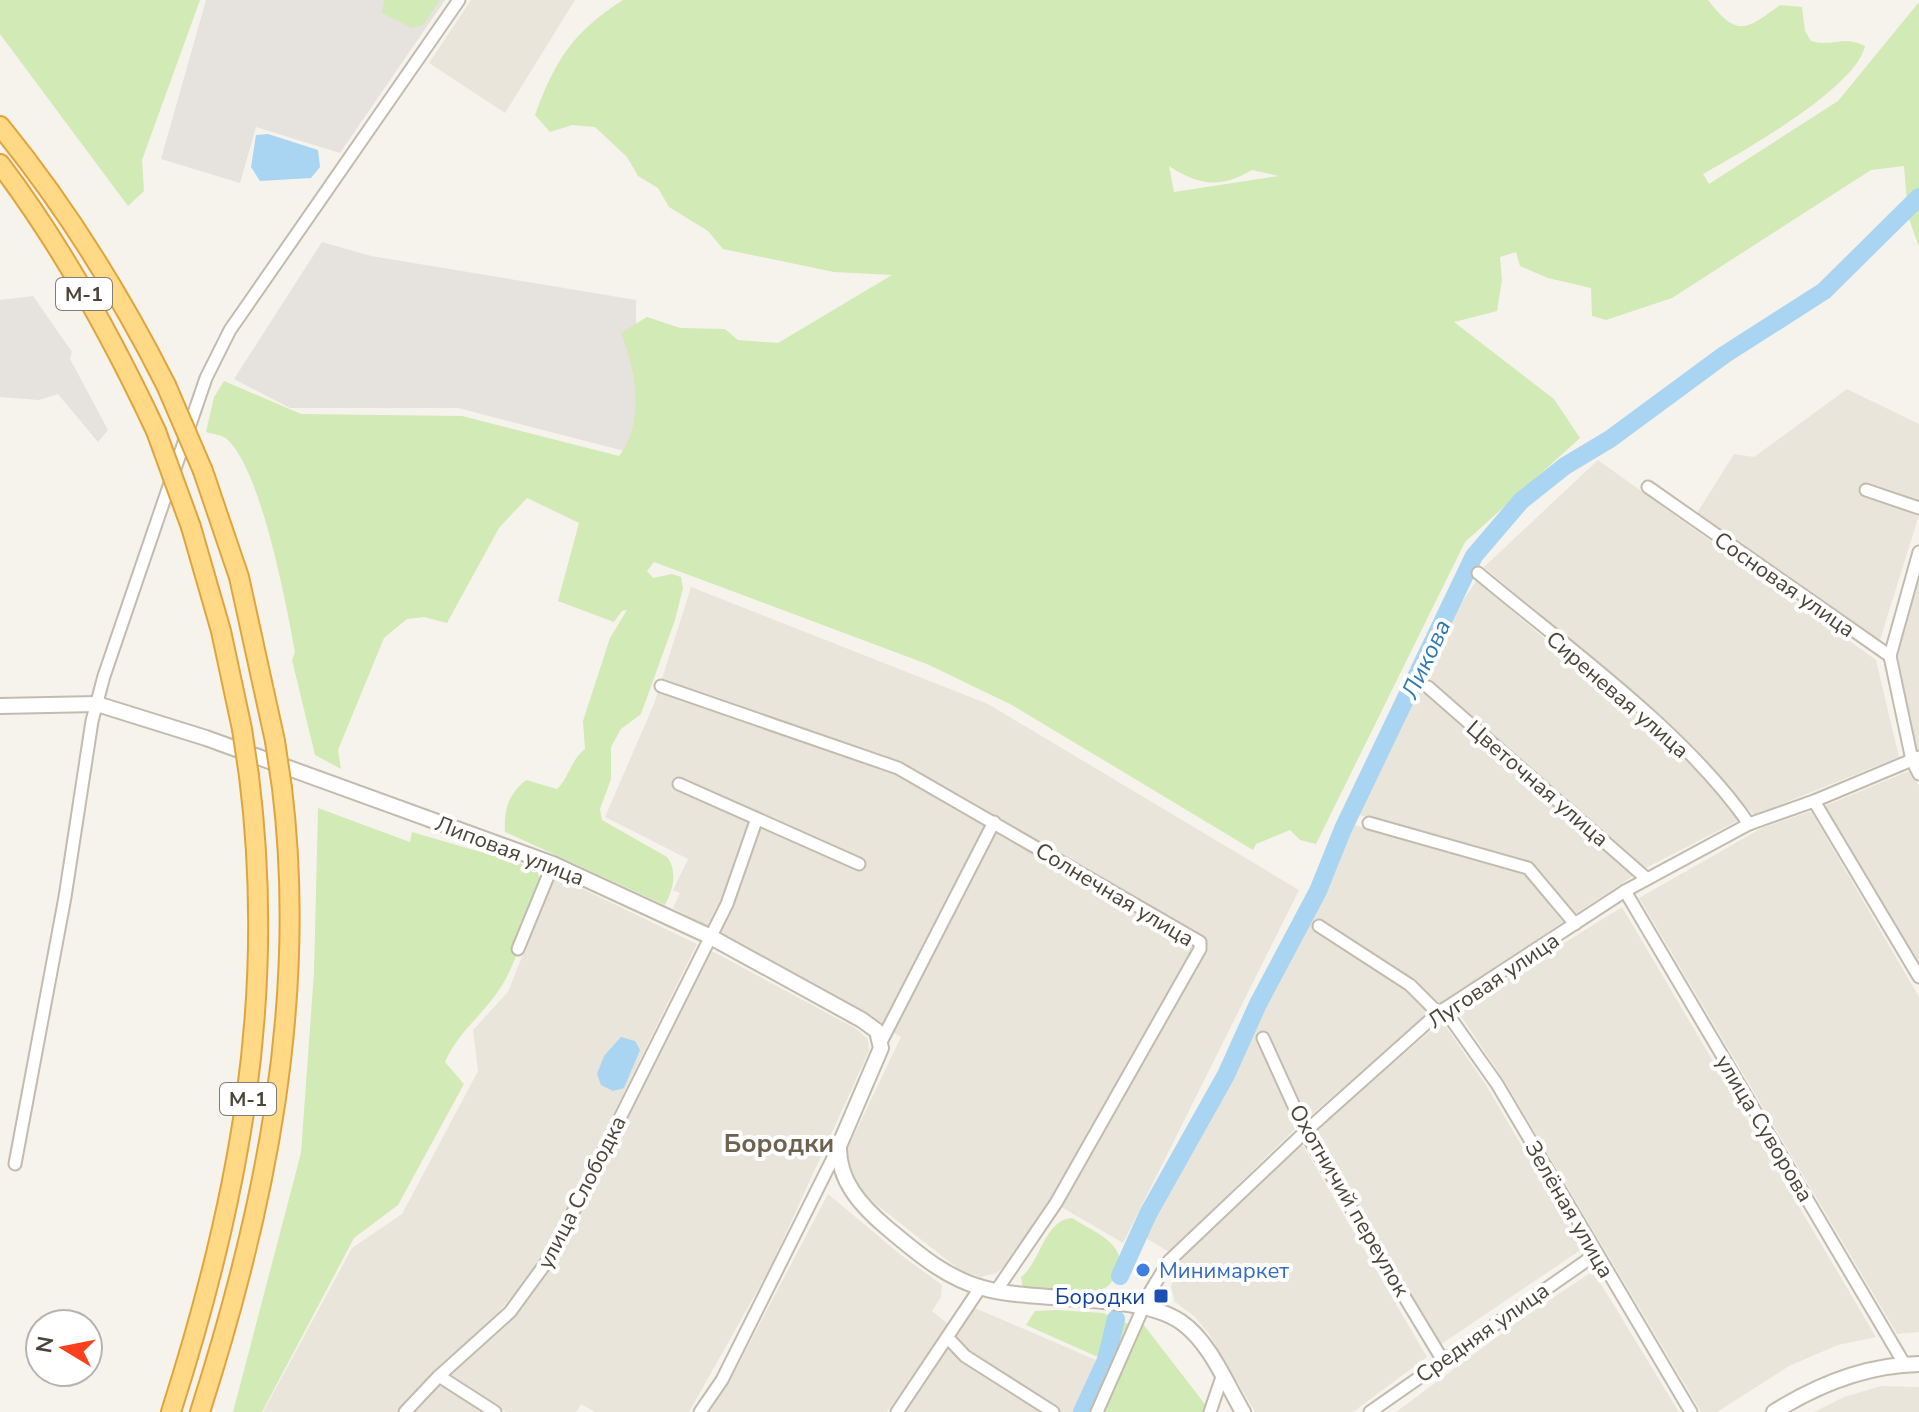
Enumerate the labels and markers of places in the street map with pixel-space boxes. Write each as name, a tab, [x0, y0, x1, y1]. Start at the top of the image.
place label: Минимаркет	[1159, 1256, 1289, 1286]
marker: Минимаркет	[1134, 1261, 1152, 1279]
place label: Бородки	[1055, 1282, 1145, 1312]
marker: Бородки	[1152, 1287, 1170, 1305]

